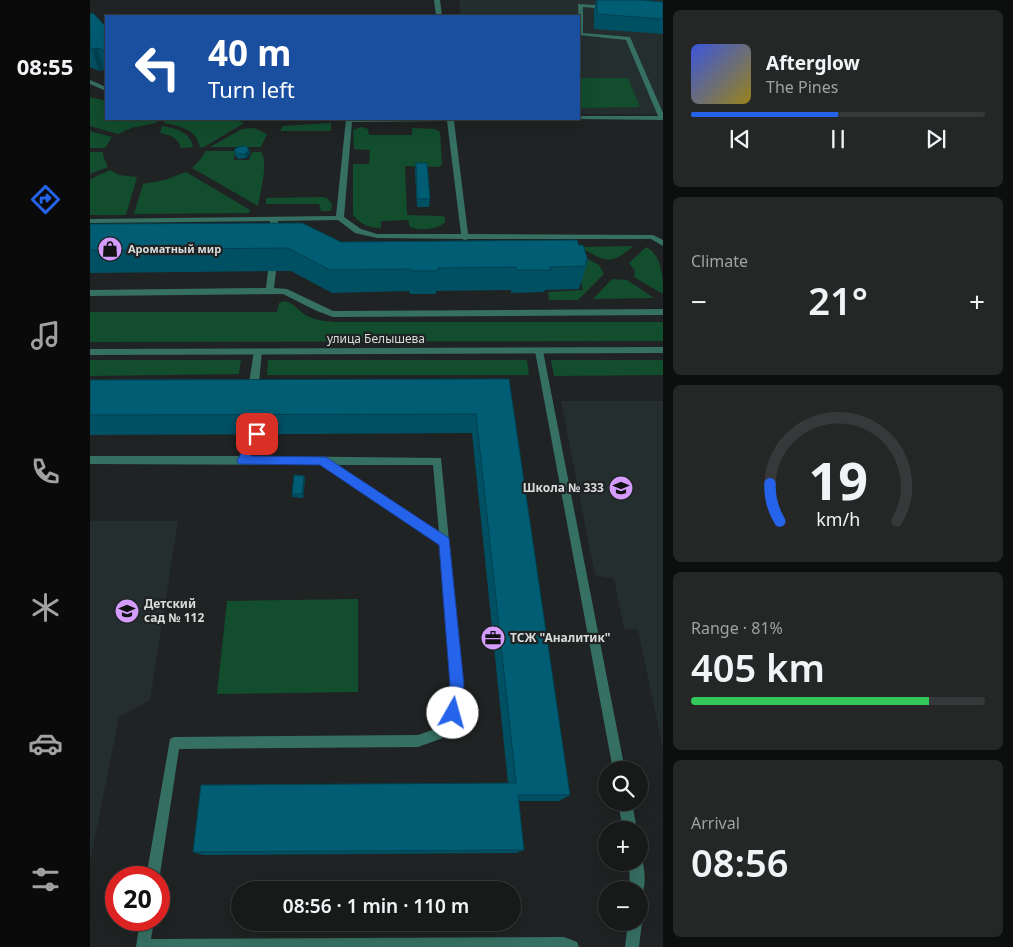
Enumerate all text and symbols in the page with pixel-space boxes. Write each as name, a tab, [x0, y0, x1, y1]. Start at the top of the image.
text: 40 m	[208, 29, 291, 76]
icon: left	[125, 35, 190, 100]
text: Afterglow	[766, 50, 860, 76]
text: 08:55	[17, 51, 73, 81]
text: Turn left	[208, 74, 295, 104]
text: The Pines	[766, 76, 838, 98]
icon: previous	[726, 125, 754, 153]
icon: pause	[824, 125, 852, 153]
icon: next	[922, 125, 950, 153]
icon: directions	[28, 182, 63, 217]
shop icon: Ароматный мир	[97, 236, 123, 262]
place label: Ароматный мир	[128, 241, 221, 256]
text: Climate	[691, 250, 748, 272]
text: 21°	[808, 274, 868, 326]
text: −	[691, 282, 707, 320]
text: +	[969, 282, 985, 320]
icon: music	[28, 318, 63, 353]
street label: улица Белышева	[327, 330, 425, 347]
pin	[236, 413, 278, 455]
icon: arrive	[243, 420, 271, 448]
text: 19	[808, 444, 868, 515]
icon: phone	[28, 454, 63, 489]
school or university icon: Школа № 333	[608, 475, 634, 501]
place label: Школа № 333	[523, 479, 604, 496]
text: km/h	[816, 507, 860, 531]
icon: climate	[28, 590, 63, 625]
place label: Детский сад № 112	[144, 595, 204, 626]
school or university icon: Детский сад № 112	[114, 598, 140, 624]
text: Range · 81%	[691, 617, 783, 639]
office icon: ТСЖ "Аналитик"	[480, 625, 506, 651]
place label: ТСЖ "Аналитик"	[510, 629, 611, 646]
text: 405 km	[691, 641, 825, 693]
position arrow	[426, 686, 478, 738]
icon: car	[28, 726, 63, 761]
map controls	[598, 761, 648, 931]
button: search	[598, 761, 648, 811]
text: Arrival	[691, 812, 740, 834]
button: +	[598, 821, 648, 871]
text: 08:56	[691, 836, 788, 888]
icon: filters	[28, 862, 63, 897]
speed limit sign: 20	[105, 866, 170, 931]
button: −	[598, 881, 648, 931]
text: 08:56 · 1 min · 110 m	[283, 893, 469, 919]

